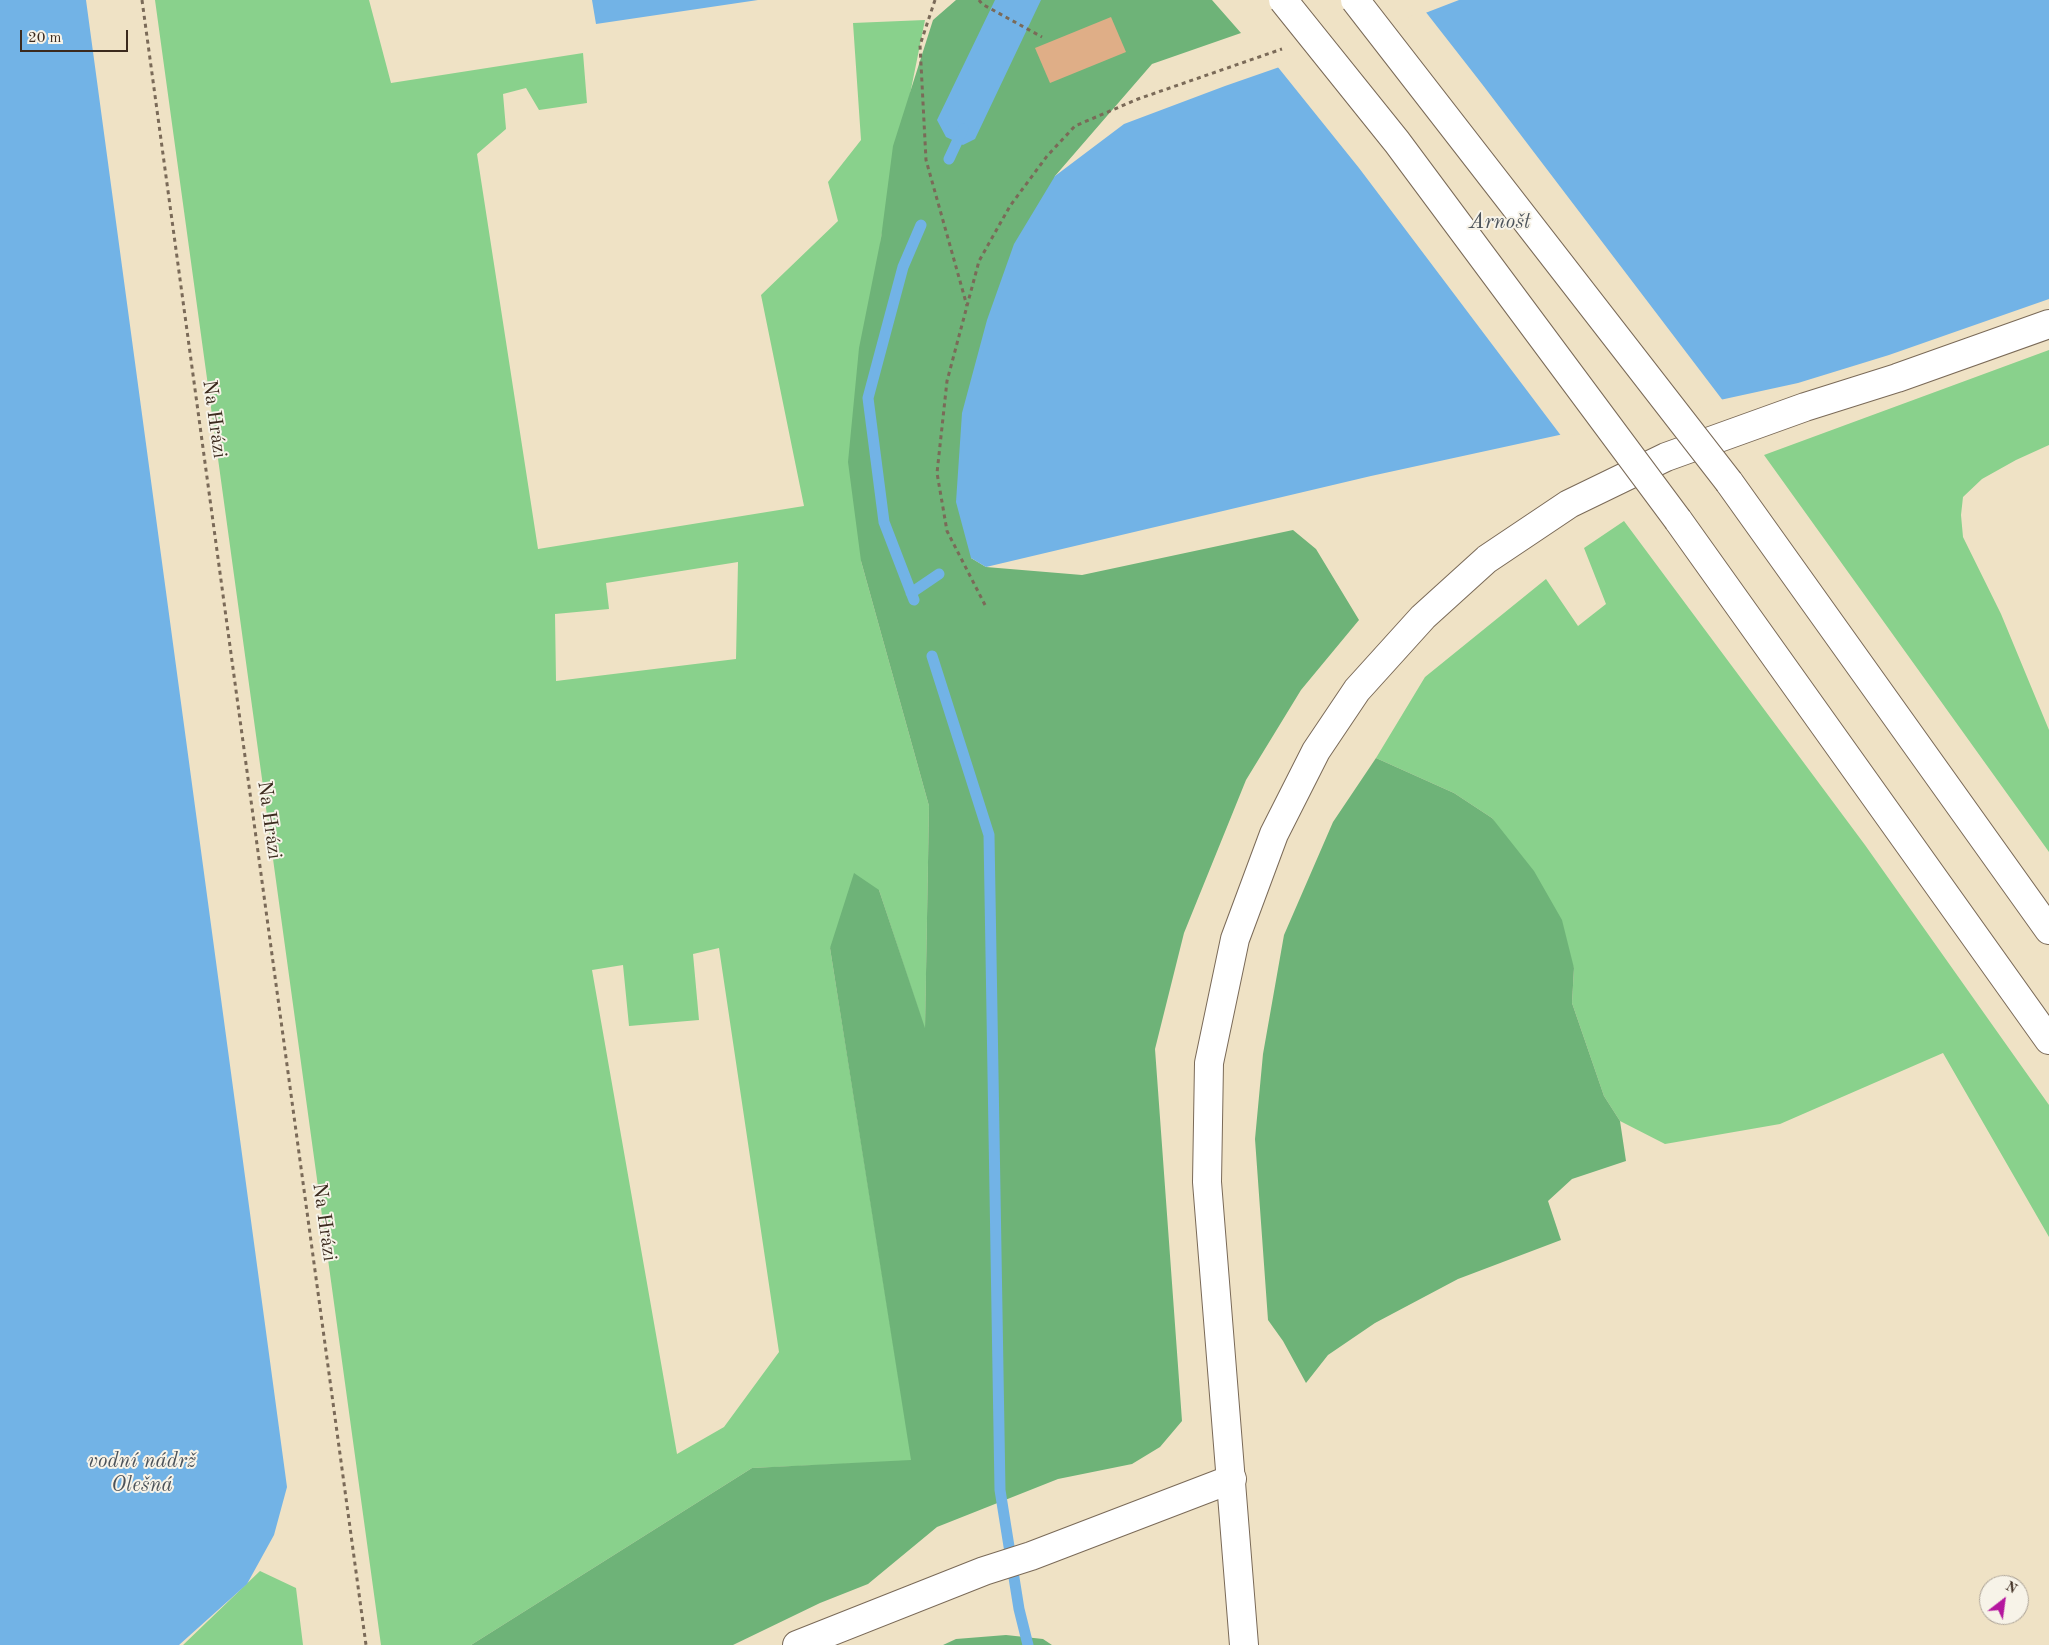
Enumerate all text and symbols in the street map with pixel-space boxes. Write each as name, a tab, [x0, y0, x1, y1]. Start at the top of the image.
scale bar	[22, 20, 130, 52]
text: 20 m	[28, 31, 62, 46]
water label: Arnošt	[1469, 209, 1531, 235]
street label: Na Hrázi	[197, 378, 231, 460]
street label: Na Hrázi	[252, 779, 286, 861]
street label: Na Hrázi	[307, 1181, 341, 1263]
water label: vodní nádrž Olešná	[88, 1448, 196, 1498]
north arrow	[1979, 1575, 2029, 1625]
text: N	[2003, 1579, 2019, 1597]

